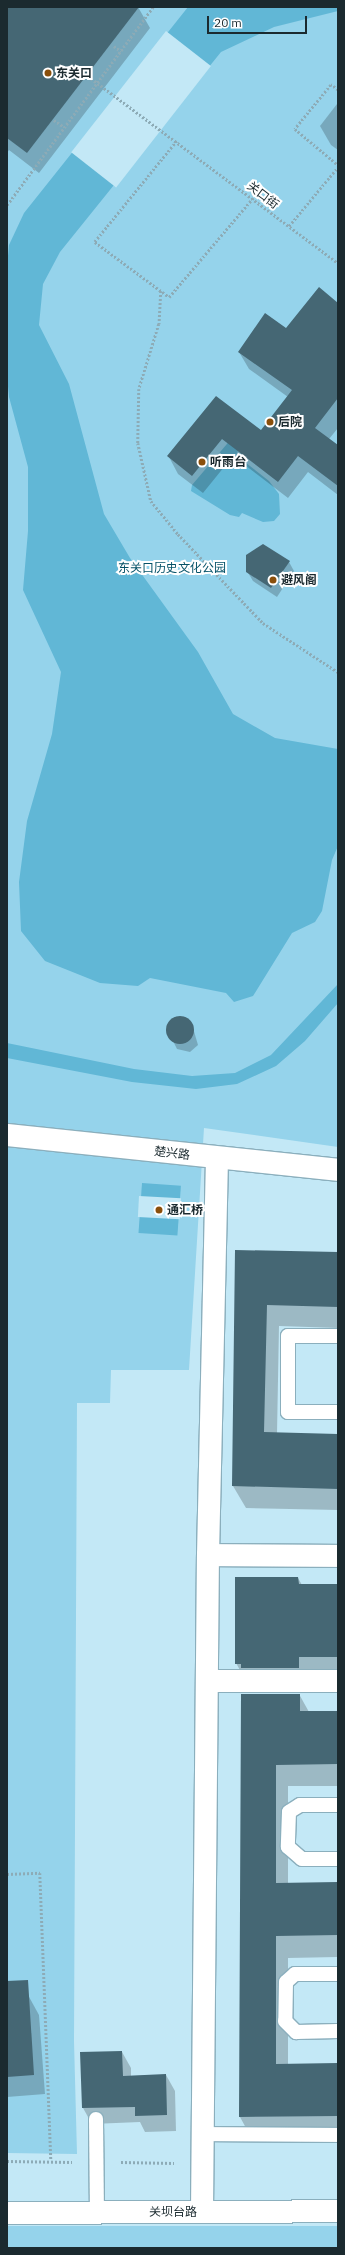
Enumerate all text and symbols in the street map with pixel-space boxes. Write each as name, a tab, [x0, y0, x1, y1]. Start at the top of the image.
scale bar	[209, 8, 309, 34]
text: 20 m	[214, 15, 242, 30]
place label: 东关口	[56, 66, 92, 80]
marker: 东关口	[43, 68, 53, 78]
street label: 关口街	[244, 178, 282, 212]
place label: 后院	[278, 415, 302, 429]
marker: 后院	[265, 417, 275, 427]
place label: 听雨台	[210, 455, 246, 469]
marker: 听雨台	[197, 457, 207, 467]
park label: 东关口历史文化公园	[118, 561, 226, 575]
place label: 避风阁	[281, 573, 317, 587]
marker: 避风阁	[268, 575, 278, 585]
street label: 楚兴路	[153, 1144, 191, 1162]
place label: 通汇桥	[167, 1203, 203, 1217]
marker: 通汇桥	[154, 1205, 164, 1215]
street label: 关坝台路	[149, 2205, 197, 2219]

